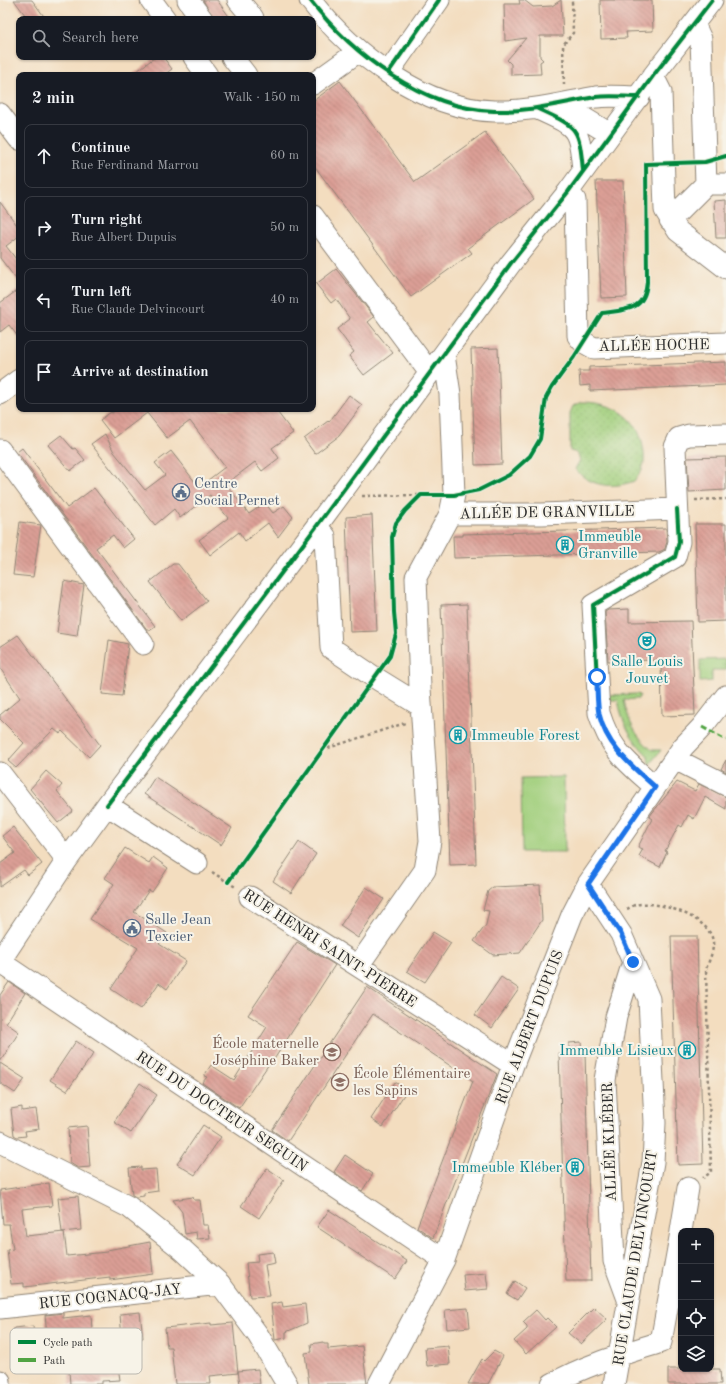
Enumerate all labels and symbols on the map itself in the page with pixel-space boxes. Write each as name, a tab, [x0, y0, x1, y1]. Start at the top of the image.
street label: ALLÉE HOCHE	[598, 335, 710, 355]
place label: Centre Social Pernet	[194, 477, 280, 509]
public building icon: Centre Social Pernet	[171, 482, 191, 502]
street label: ALLÉE DE GRANVILLE	[459, 501, 635, 523]
place label: Immeuble Granville	[578, 530, 641, 562]
building icon: Immeuble Granville	[555, 535, 575, 555]
theatre icon: Salle Louis Jouvet	[637, 631, 657, 651]
place label: Salle Louis Jouvet	[611, 655, 683, 687]
route start	[588, 668, 606, 686]
building icon: Immeuble Forest	[448, 725, 468, 745]
place label: Immeuble Forest	[471, 729, 580, 744]
street label: RUE HENRI SAINT-PIERRE	[240, 888, 419, 1011]
place label: Salle Jean Texcier	[145, 913, 211, 945]
public building icon: Salle Jean Texcier	[122, 918, 142, 938]
street label: RUE ALBERT DUPUIS	[494, 948, 567, 1107]
route end	[624, 953, 642, 971]
place label: École maternelle Joséphine Baker	[212, 1034, 319, 1069]
building icon: Immeuble Lisieux	[677, 1040, 697, 1060]
school or university icon: École maternelle Joséphine Baker	[322, 1042, 342, 1062]
place label: Immeuble Lisieux	[559, 1044, 674, 1059]
street label: RUE DU DOCTEUR SEGUIN	[133, 1049, 310, 1175]
place label: École Élémentaire les Sapins	[353, 1064, 471, 1099]
school or university icon: École Élémentaire les Sapins	[330, 1072, 350, 1092]
street label: ALLÉE KLÉBER	[598, 1082, 620, 1202]
street label: RUE CLAUDE DELVINCOURT	[612, 1149, 661, 1367]
building icon: Immeuble Kléber	[565, 1157, 585, 1177]
place label: Immeuble Kléber	[452, 1161, 562, 1176]
street label: RUE COGNACQ-JAY	[38, 1283, 182, 1312]
legend	[10, 1328, 142, 1374]
text: Cycle path	[43, 1338, 93, 1349]
text: Path	[43, 1356, 65, 1367]

